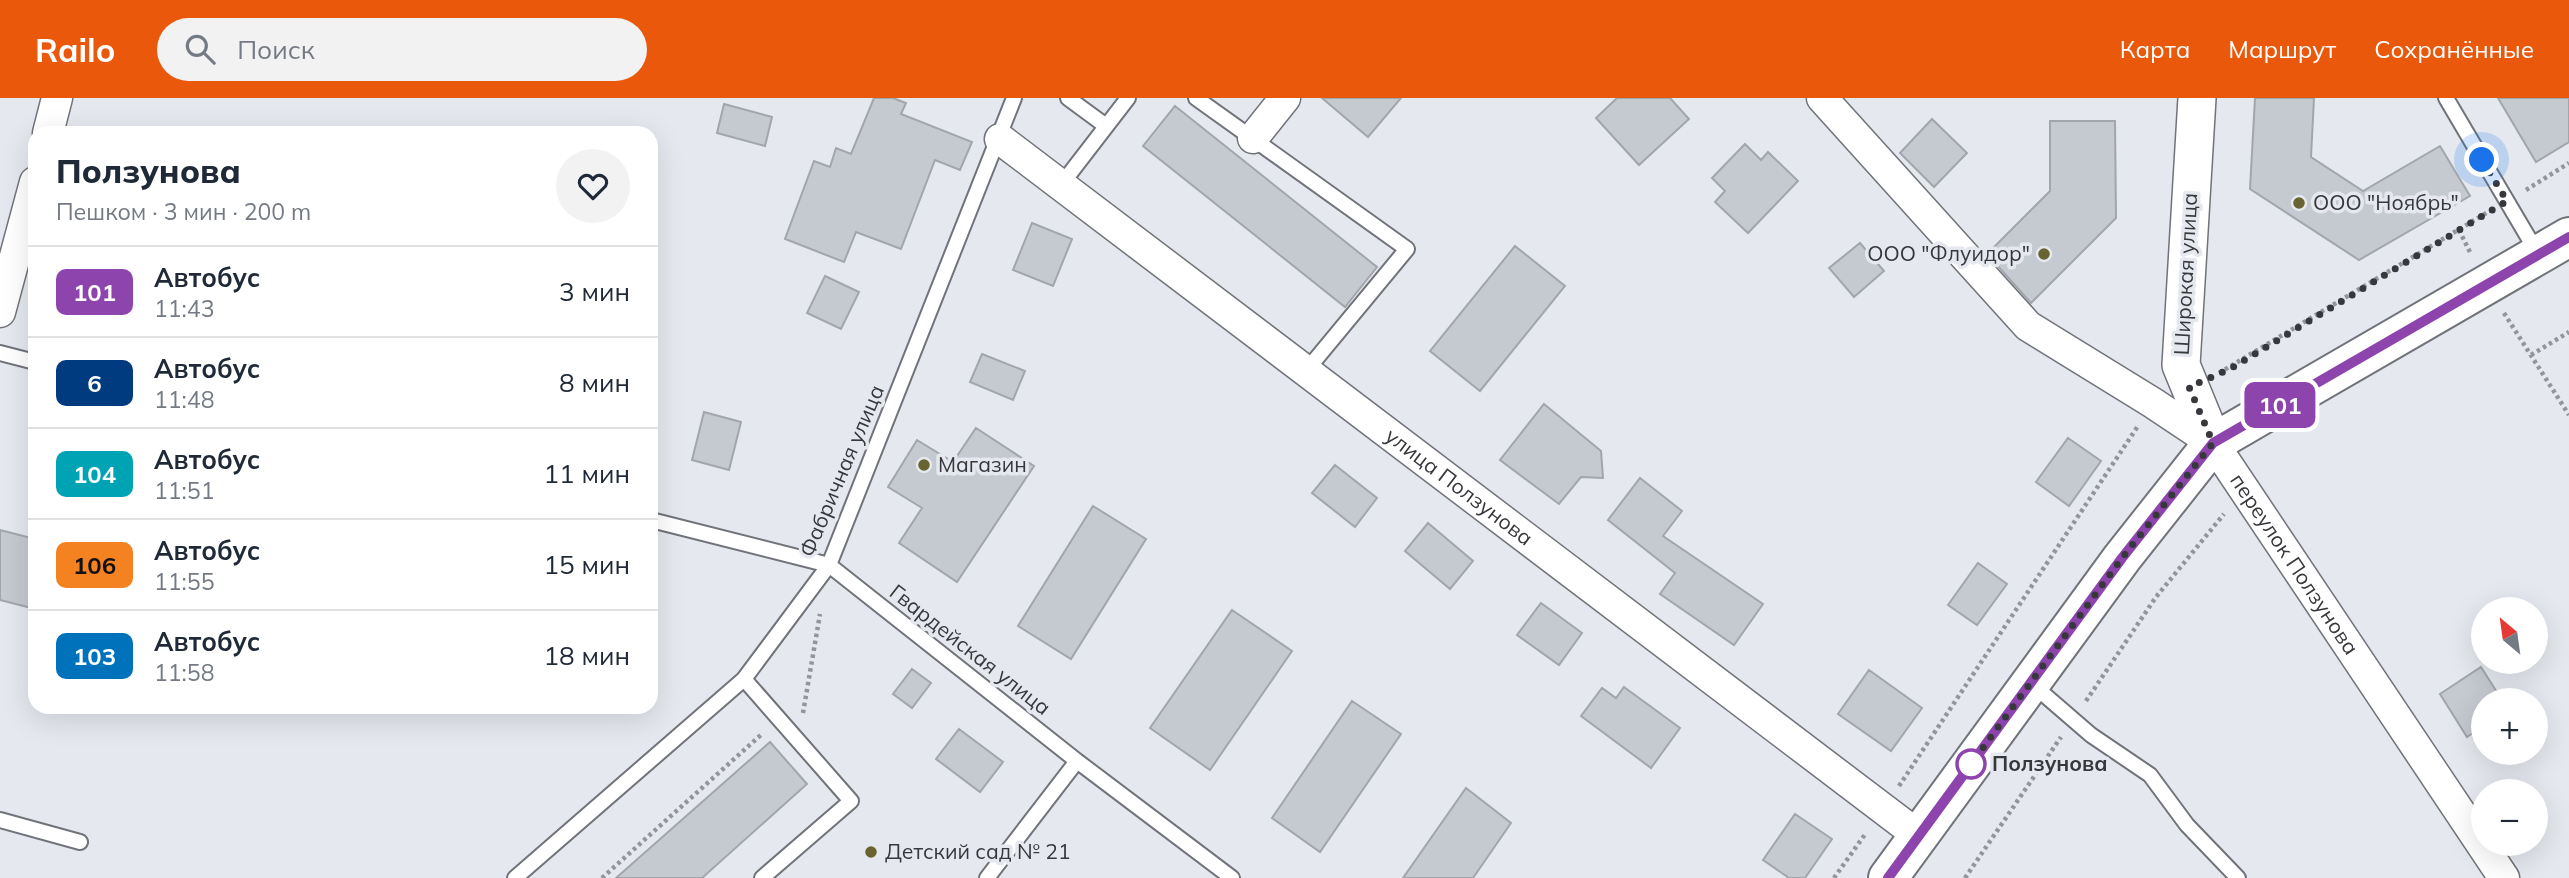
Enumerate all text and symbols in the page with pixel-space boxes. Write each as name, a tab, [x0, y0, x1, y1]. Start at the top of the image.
search box	[157, 18, 647, 81]
text: Railo	[35, 29, 115, 70]
icon: search	[181, 30, 219, 68]
text: Поиск	[237, 33, 315, 66]
text: Карта	[2120, 34, 2190, 64]
text: Маршрут	[2228, 34, 2336, 64]
text: Сохранённые	[2374, 34, 2534, 64]
your location	[2464, 142, 2499, 177]
button: heart	[556, 149, 630, 223]
text: Ползунова	[56, 150, 241, 191]
place label: ООО "Ноябрь"	[2313, 189, 2459, 215]
street label: Широкая улица	[2168, 192, 2202, 356]
marker: ООО "Ноябрь"	[2291, 195, 2307, 211]
text: Пешком · 3 мин · 200 m	[56, 197, 311, 226]
place label: ООО "Флуидор"	[1867, 240, 2030, 266]
marker: ООО "Флуидор"	[2036, 246, 2052, 262]
text: Автобус	[154, 261, 260, 294]
text: 3 мин	[559, 275, 630, 308]
text: 101	[73, 277, 116, 307]
text: 11:43	[154, 294, 214, 323]
text: Автобус	[154, 352, 260, 385]
text: 8 мин	[559, 366, 630, 399]
text: 6	[87, 368, 102, 398]
street label: Фабричная улица	[793, 381, 889, 560]
line badge: 101	[2240, 382, 2320, 428]
text: 11:48	[154, 385, 214, 414]
text: 101	[2258, 390, 2302, 420]
street label: улица Ползунова	[1381, 422, 1538, 551]
text: Автобус	[154, 443, 260, 476]
place label: Магазин	[938, 451, 1027, 477]
text: 11 мин	[543, 457, 630, 490]
marker: Магазин	[916, 457, 932, 473]
text: 104	[73, 459, 116, 489]
street label: переулок Ползунова	[2225, 468, 2365, 659]
text: 11:51	[154, 476, 214, 505]
text: Автобус	[154, 534, 260, 567]
text: 15 мин	[543, 548, 630, 581]
text: 106	[73, 550, 116, 580]
text: 11:55	[154, 567, 214, 596]
street label: Гвардейская улица	[885, 578, 1056, 720]
north arrow	[2471, 597, 2548, 674]
map controls	[2471, 597, 2548, 856]
text: Автобус	[154, 625, 260, 658]
text: 18 мин	[543, 639, 630, 672]
text: 103	[73, 641, 116, 671]
text: 11:58	[154, 658, 214, 687]
button: +	[2471, 688, 2548, 765]
marker: Ползунова	[1956, 749, 1986, 779]
place label: Ползунова	[1992, 750, 2108, 776]
button: −	[2471, 779, 2548, 856]
place label: Детский сад № 21	[885, 838, 1071, 864]
marker: Детский сад № 21	[863, 844, 879, 860]

